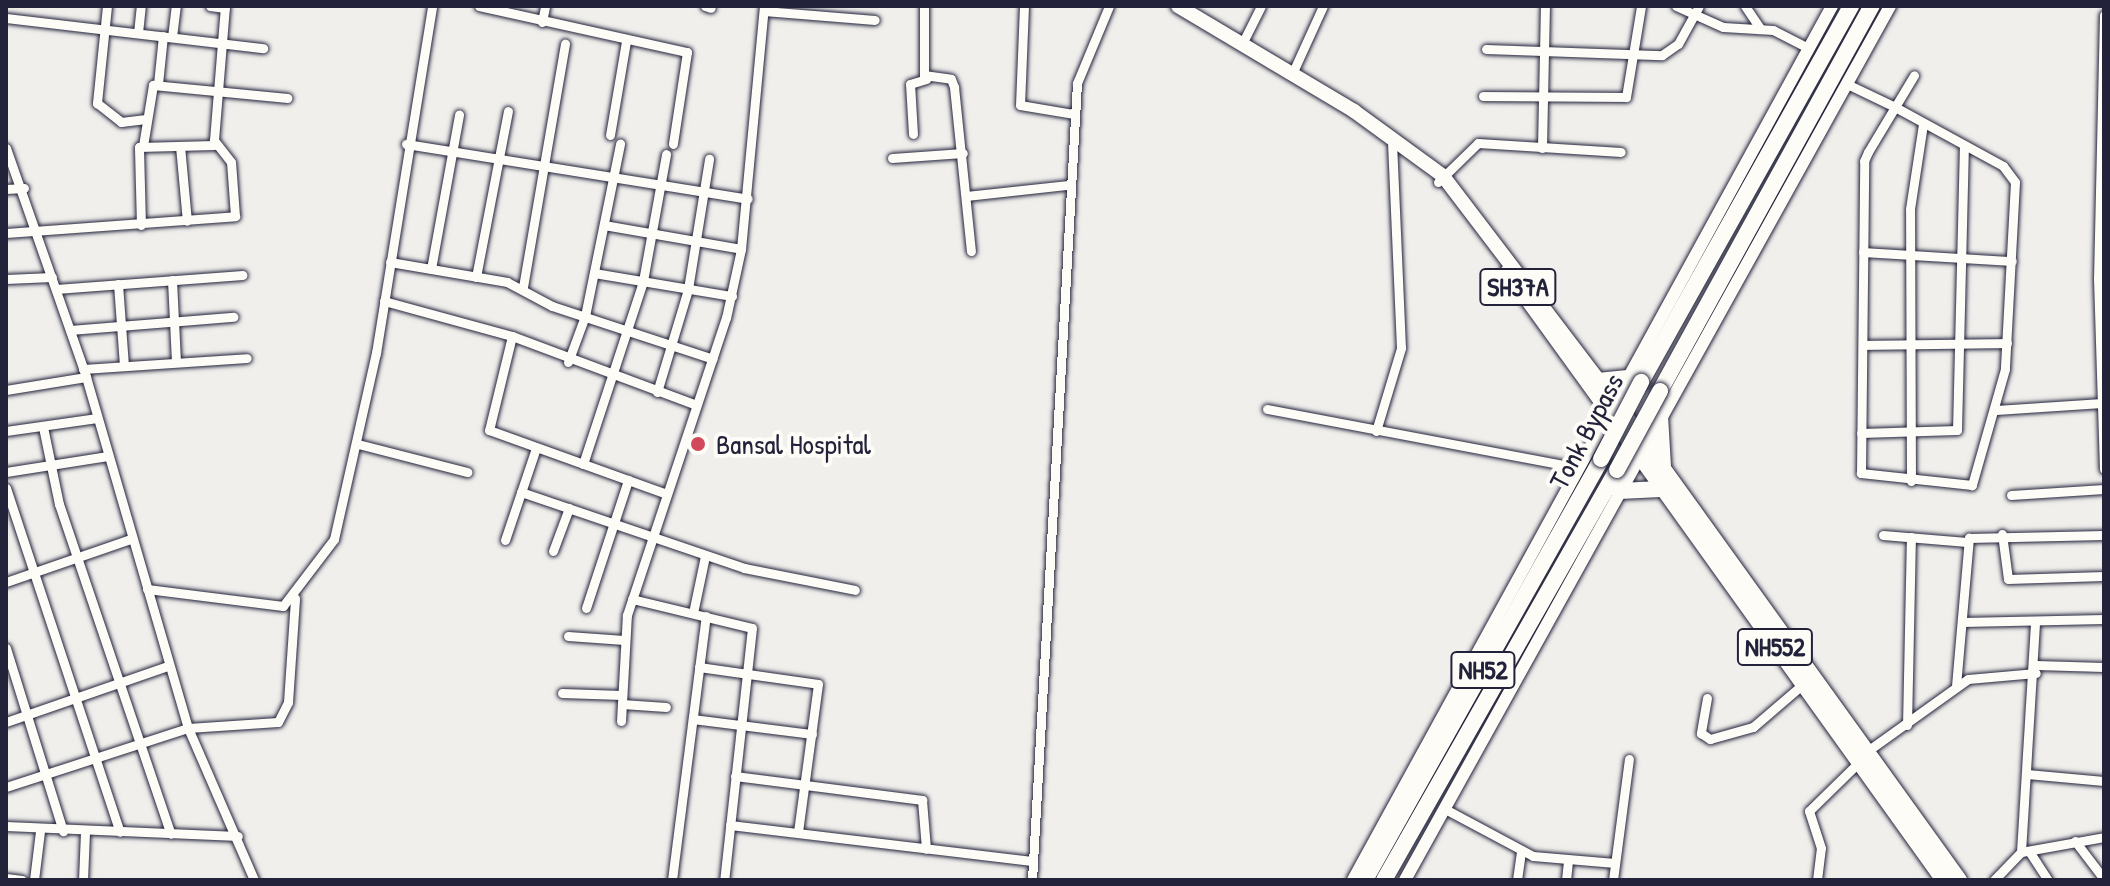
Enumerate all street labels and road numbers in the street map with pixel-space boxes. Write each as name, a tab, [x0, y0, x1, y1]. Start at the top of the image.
road number: SH37A	[1478, 265, 1558, 309]
street label: Tonk Bypass	[1542, 368, 1630, 494]
road number: NH552	[1735, 625, 1815, 669]
road number: NH52	[1449, 648, 1517, 692]

